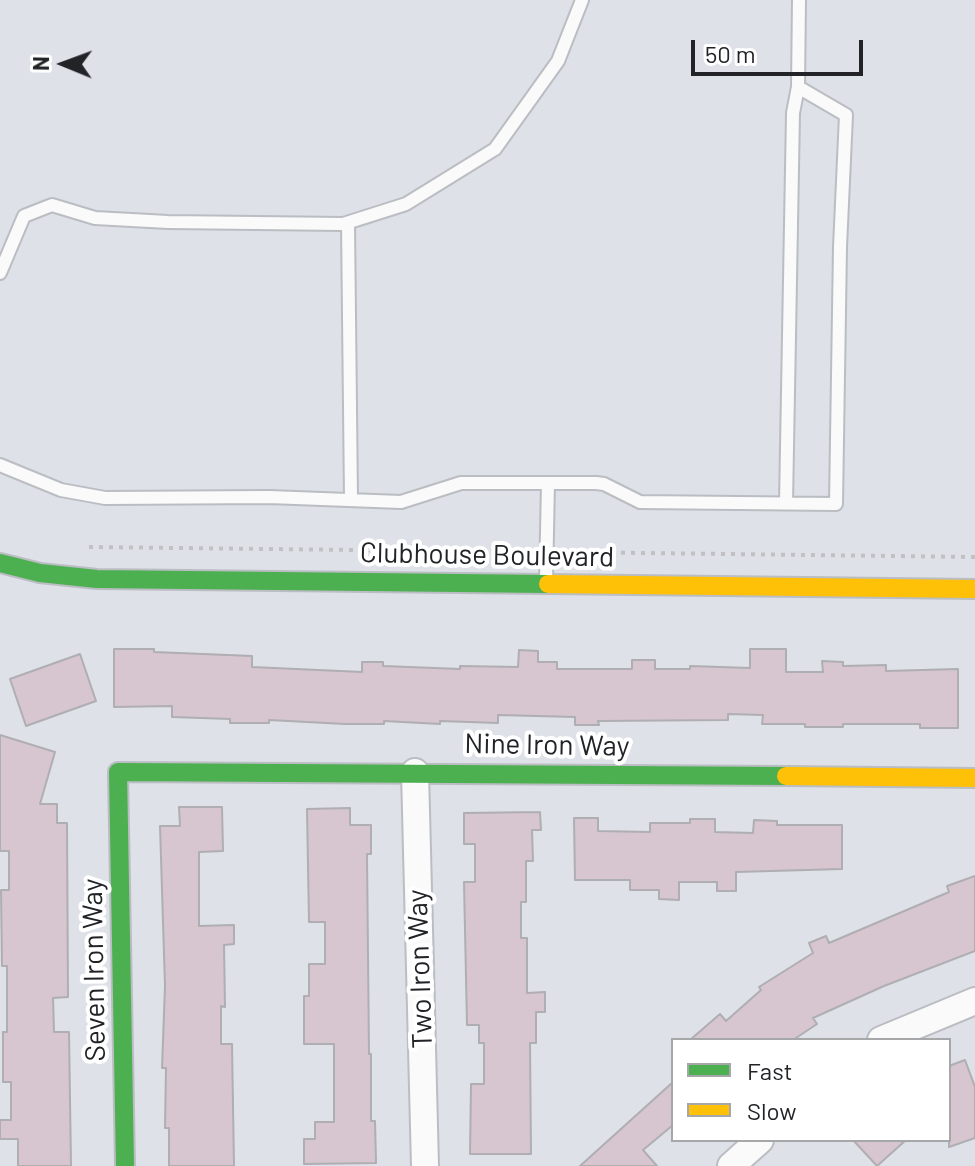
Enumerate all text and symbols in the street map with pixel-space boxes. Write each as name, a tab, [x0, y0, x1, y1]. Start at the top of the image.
north arrow	[24, 24, 104, 104]
scale bar	[695, 24, 867, 74]
text: 50 m	[705, 39, 756, 68]
text: N	[27, 56, 53, 71]
street label: Clubhouse Boulevard	[360, 536, 614, 574]
street label: Nine Iron Way	[464, 727, 630, 763]
street label: Seven Iron Way	[76, 878, 112, 1062]
street label: Two Iron Way	[400, 889, 440, 1049]
legend	[671, 1038, 951, 1142]
text: Fast	[747, 1056, 792, 1085]
text: Slow	[747, 1096, 796, 1125]

